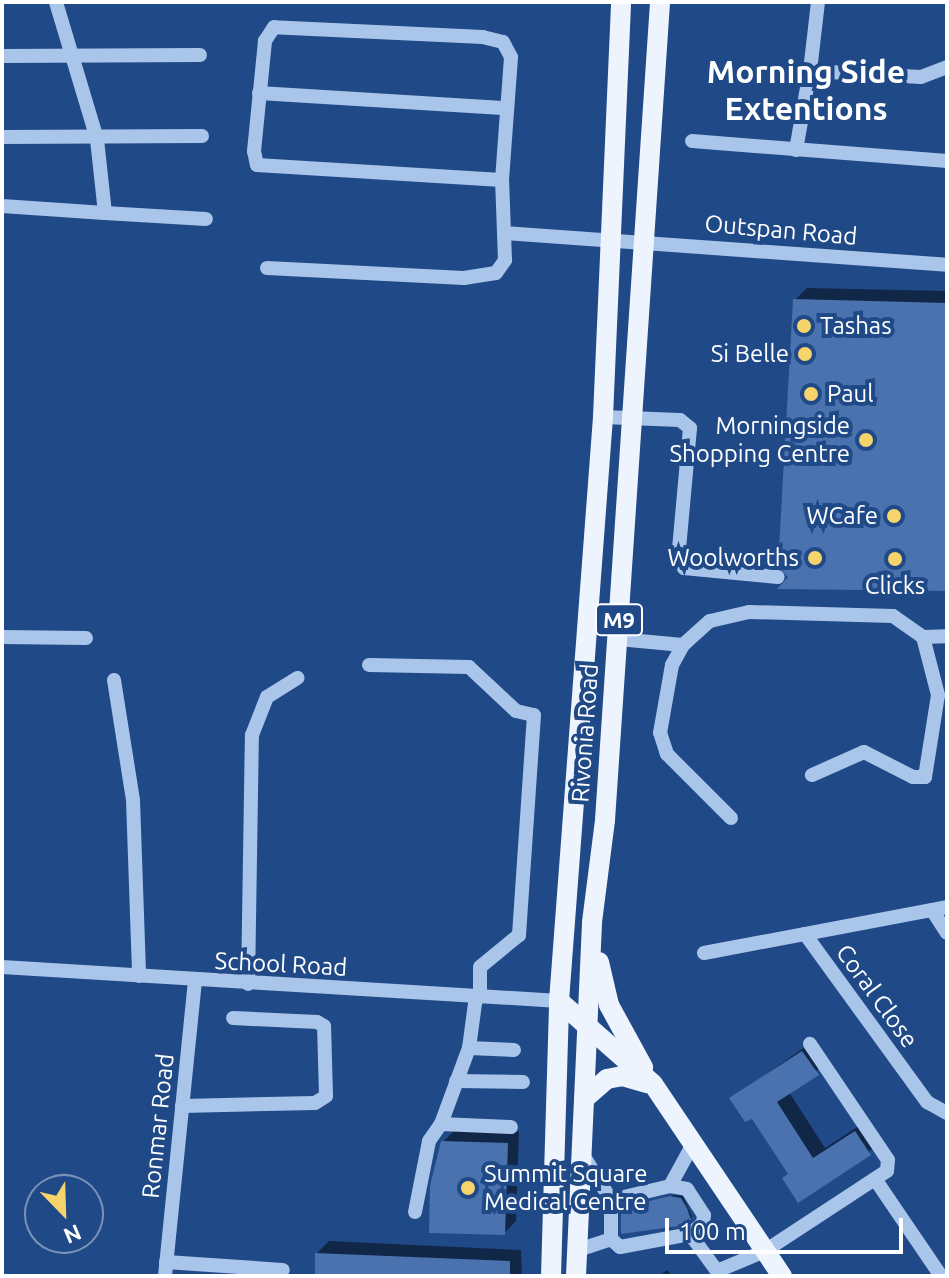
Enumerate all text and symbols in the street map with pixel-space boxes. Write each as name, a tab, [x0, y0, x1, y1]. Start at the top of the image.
district label: Morning Side Extentions	[707, 53, 905, 128]
street label: Outspan Road	[704, 209, 858, 251]
place label: Tashas	[820, 312, 892, 340]
marker: Tashas	[795, 317, 813, 335]
place label: Si Belle	[711, 340, 789, 368]
marker: Si Belle	[796, 345, 814, 363]
place label: Paul	[827, 380, 873, 408]
marker: Paul	[802, 385, 820, 403]
place label: Morningside Shopping Centre	[669, 412, 850, 468]
marker: Morningside Shopping Centre	[857, 431, 875, 449]
place label: WCafe	[806, 502, 878, 530]
marker: WCafe	[885, 507, 903, 525]
place label: Woolworths	[668, 544, 799, 572]
marker: Woolworths	[806, 549, 824, 567]
marker: Clicks	[886, 550, 904, 568]
place label: Clicks	[865, 572, 925, 600]
road number: M9	[595, 602, 643, 638]
street label: Rivonia Road	[566, 663, 604, 803]
street label: Coral Close	[830, 939, 924, 1053]
street label: School Road	[214, 946, 348, 982]
street label: Ronmar Road	[136, 1052, 180, 1200]
place label: Summit Square Medical Centre	[484, 1160, 647, 1216]
north arrow	[24, 1174, 104, 1254]
marker: Summit Square Medical Centre	[459, 1179, 477, 1197]
scale bar	[669, 1202, 907, 1252]
text: 100 m	[679, 1218, 746, 1245]
text: N	[60, 1220, 85, 1249]

